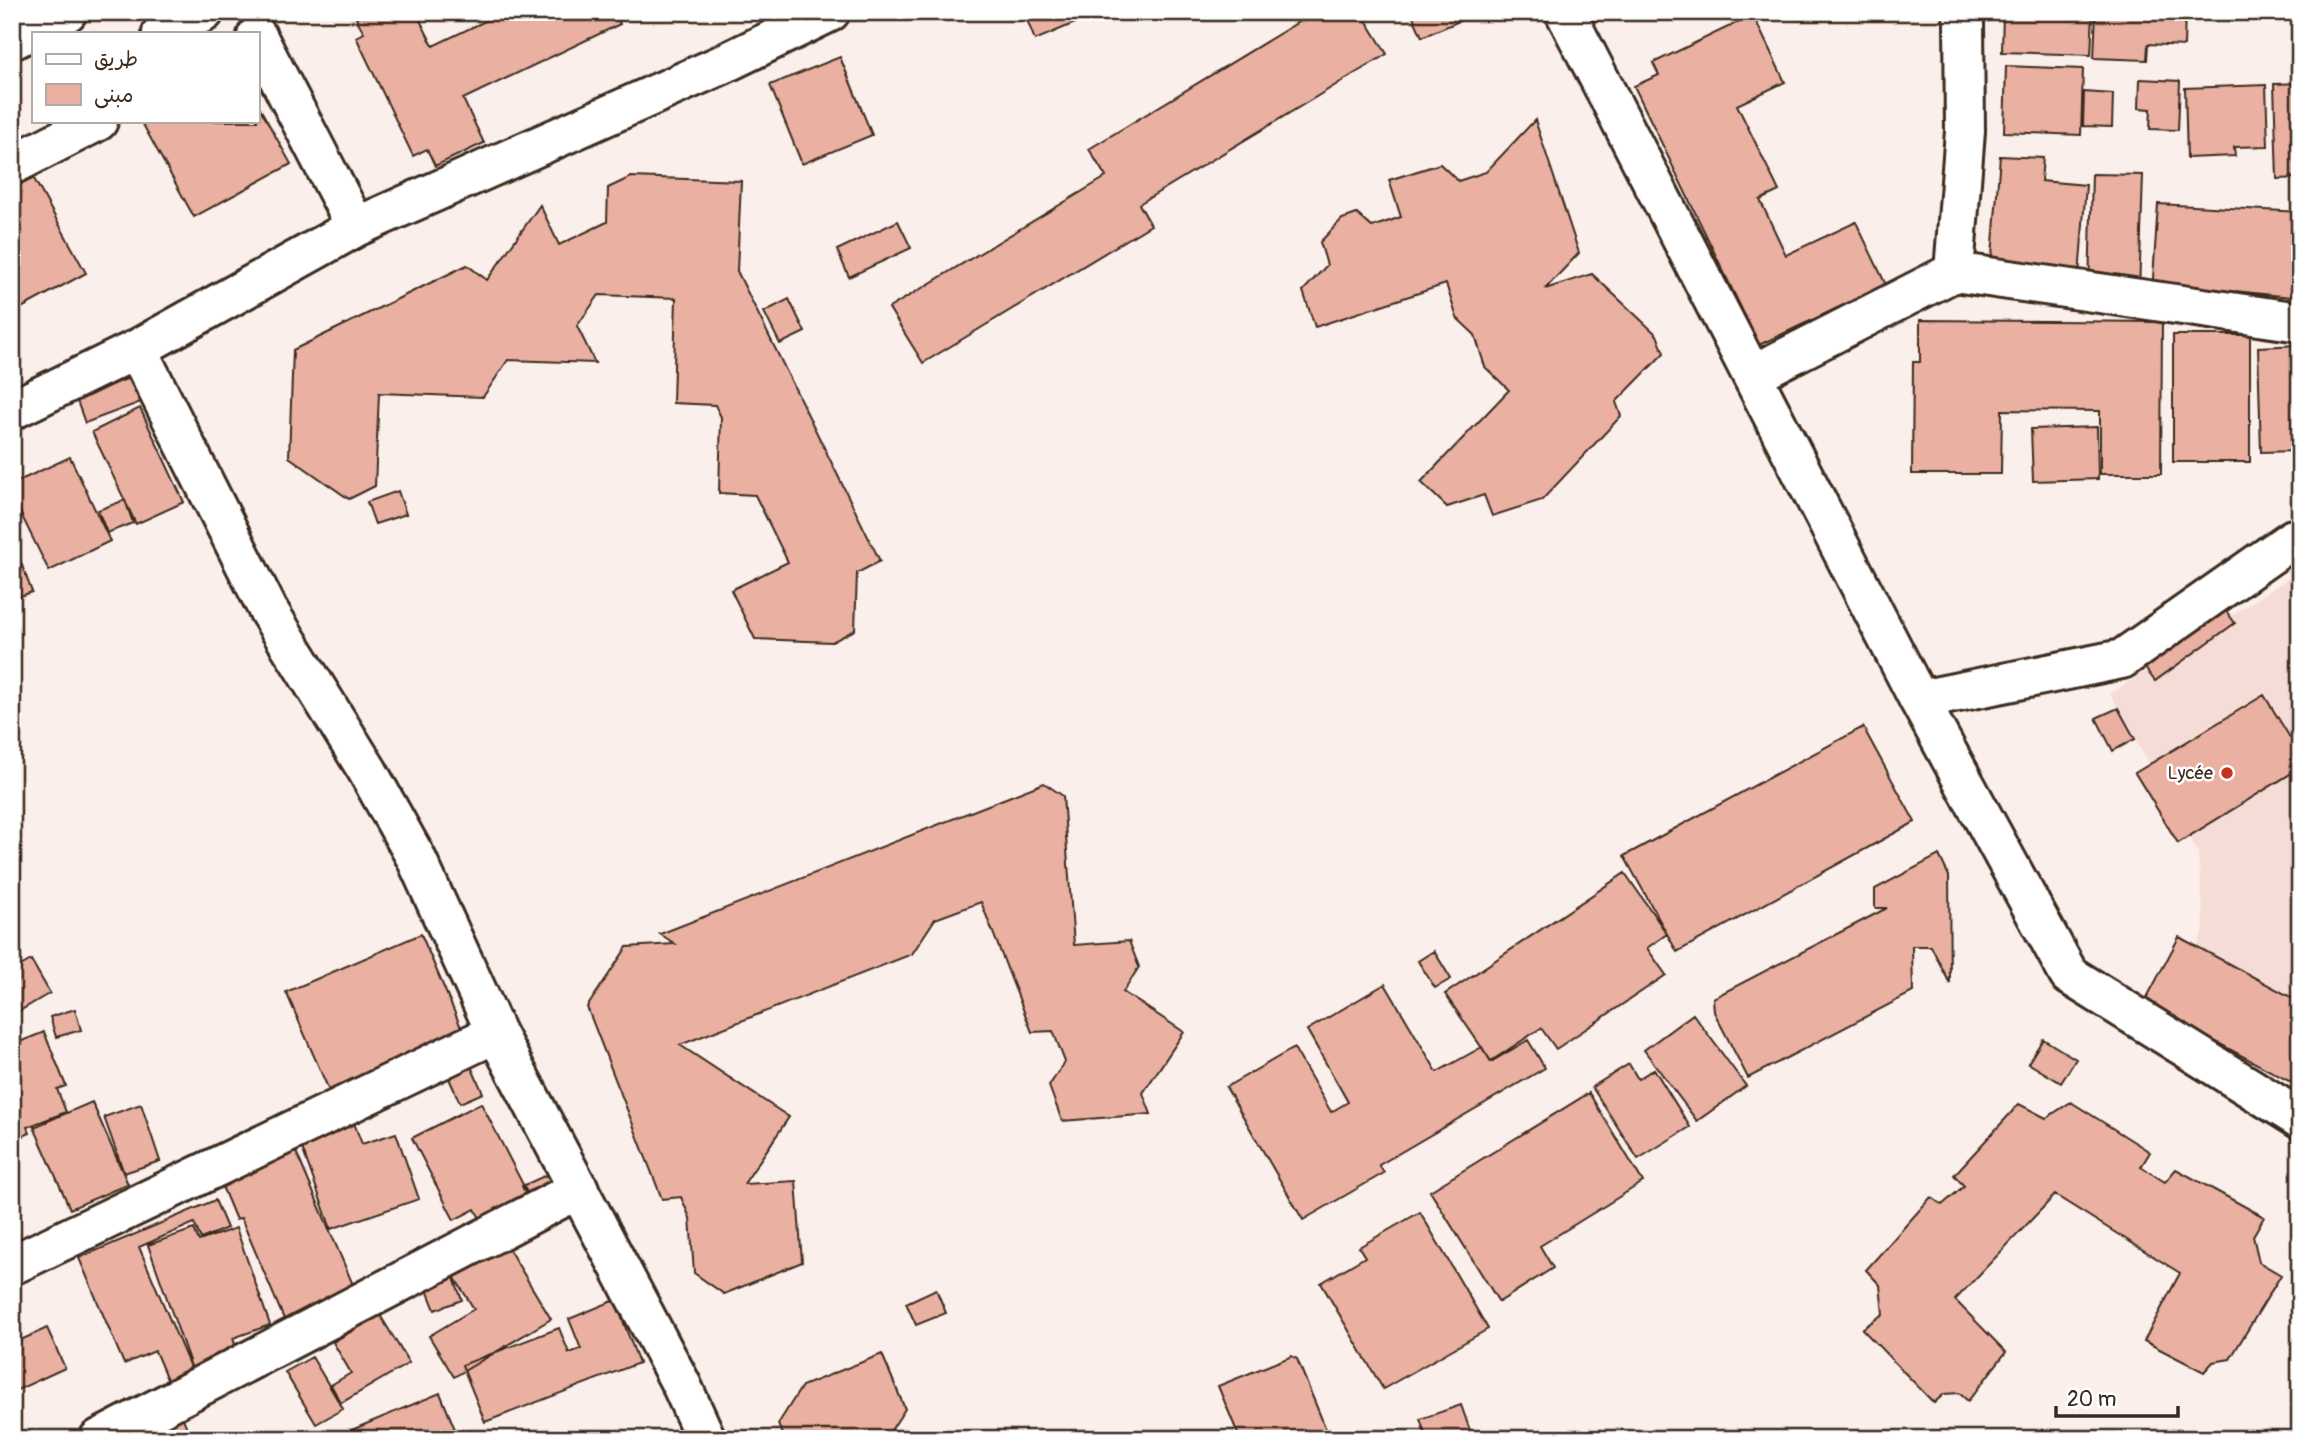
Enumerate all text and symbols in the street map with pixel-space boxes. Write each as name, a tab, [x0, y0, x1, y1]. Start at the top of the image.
legend	[32, 32, 259, 122]
text: طريق	[94, 46, 138, 73]
text: مبنى	[94, 82, 133, 109]
place label: Lycée	[2168, 762, 2213, 785]
marker: Lycée	[2219, 765, 2235, 781]
scale bar	[2056, 1374, 2179, 1418]
text: 20 m	[2067, 1386, 2116, 1413]

